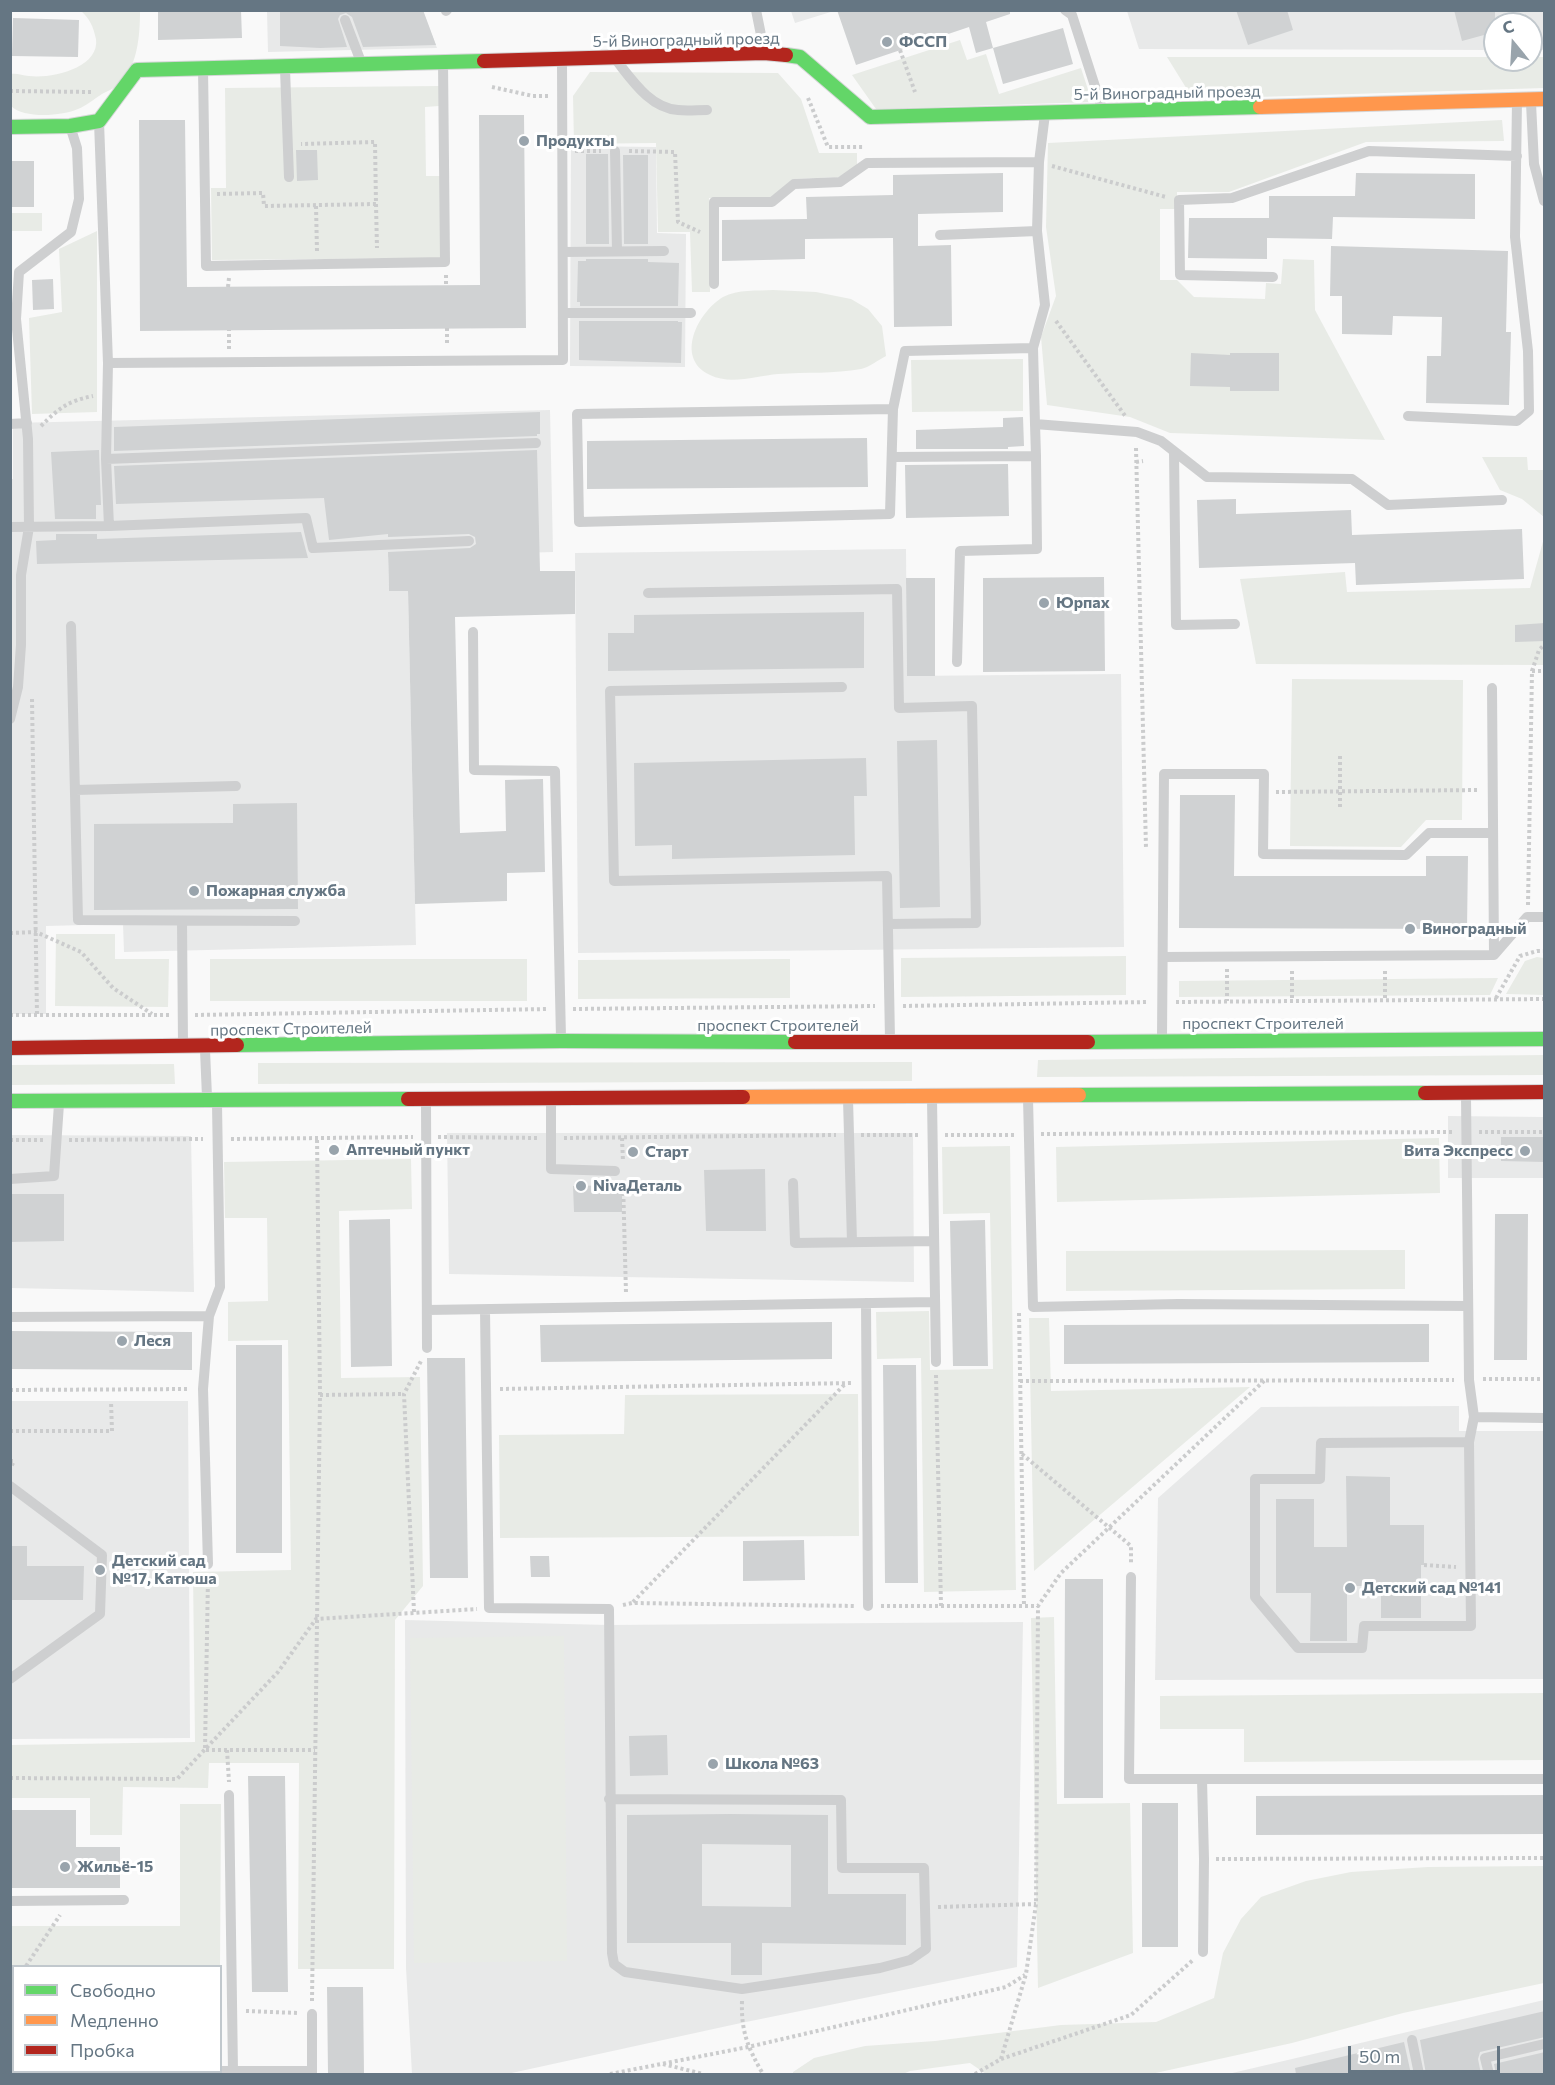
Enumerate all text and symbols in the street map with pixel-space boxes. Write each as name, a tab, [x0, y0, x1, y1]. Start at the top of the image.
north arrow	[1483, 12, 1543, 72]
text: С	[1500, 16, 1516, 37]
street label: 5-й Виноградный проезд	[592, 29, 780, 51]
place label: ФССП	[899, 32, 947, 52]
marker: ФССП	[880, 35, 894, 49]
street label: 5-й Виноградный проезд	[1073, 82, 1261, 104]
place label: Продукты	[536, 131, 615, 151]
marker: Продукты	[517, 134, 531, 148]
place label: Юрпах	[1056, 593, 1110, 613]
marker: Юрпах	[1037, 596, 1051, 610]
place label: Пожарная служба	[206, 881, 346, 901]
marker: Пожарная служба	[187, 884, 201, 898]
place label: Виноградный	[1422, 919, 1527, 939]
marker: Виноградный	[1403, 922, 1417, 936]
street label: проспект Строителей	[1182, 1014, 1344, 1034]
street label: проспект Строителей	[697, 1016, 859, 1036]
street label: проспект Строителей	[210, 1018, 372, 1040]
place label: Аптечный пункт	[346, 1140, 470, 1160]
place label: Вита Экспресс	[1404, 1141, 1513, 1161]
place label: Старт	[645, 1142, 689, 1162]
marker: Аптечный пункт	[327, 1143, 341, 1157]
marker: Вита Экспресс	[1518, 1144, 1532, 1158]
marker: Старт	[626, 1145, 640, 1159]
place label: NivaДеталь	[593, 1176, 682, 1196]
marker: NivaДеталь	[574, 1179, 588, 1193]
place label: Леся	[134, 1331, 171, 1351]
marker: Леся	[115, 1334, 129, 1348]
place label: Детский сад №17, Катюша	[112, 1551, 217, 1589]
marker: Детский сад №17, Катюша	[93, 1563, 107, 1577]
place label: Детский сад №141	[1362, 1578, 1501, 1598]
marker: Детский сад №141	[1343, 1581, 1357, 1595]
place label: Школа №63	[725, 1754, 819, 1774]
marker: Школа №63	[706, 1757, 720, 1771]
place label: Жильё-15	[77, 1857, 153, 1877]
marker: Жильё-15	[58, 1860, 72, 1874]
legend	[12, 1965, 222, 2073]
text: Свободно	[70, 1979, 156, 2001]
text: Медленно	[70, 2009, 159, 2031]
scale bar	[1351, 2034, 1502, 2072]
text: Пробка	[70, 2039, 135, 2061]
text: 50 m	[1359, 2045, 1400, 2067]

